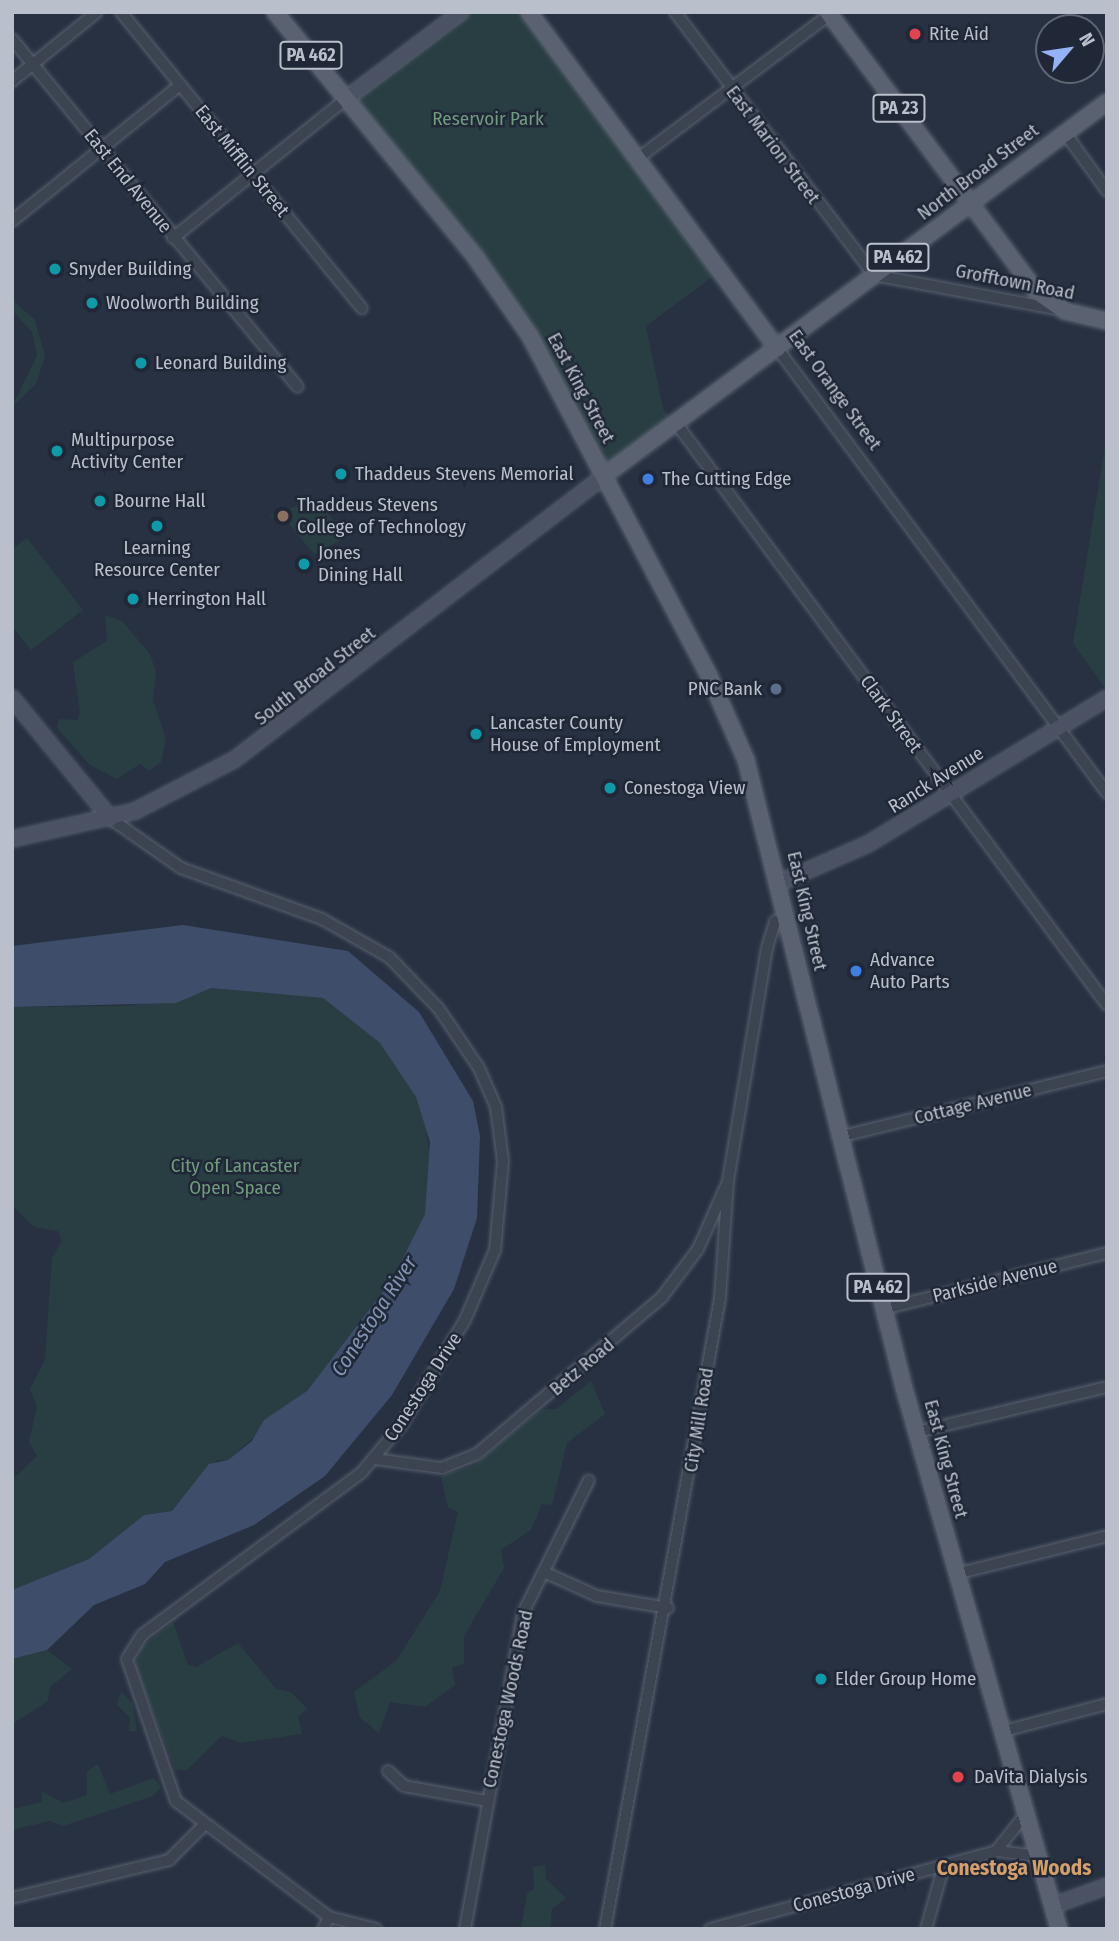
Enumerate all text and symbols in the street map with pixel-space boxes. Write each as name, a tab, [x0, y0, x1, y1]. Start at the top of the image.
north arrow	[1035, 14, 1105, 84]
place label: Rite Aid	[929, 23, 989, 45]
marker: Rite Aid	[907, 26, 923, 42]
text: N	[1074, 29, 1100, 50]
road number: PA 462	[278, 40, 344, 70]
street label: East Marion Street	[721, 81, 825, 209]
road number: PA 23	[871, 94, 927, 122]
street label: East Mifflin Street	[190, 101, 294, 221]
park label: Reservoir Park	[432, 108, 544, 130]
street label: North Broad Street	[913, 119, 1043, 225]
street label: East End Avenue	[79, 124, 177, 238]
road number: PA 462	[865, 243, 931, 272]
place label: Snyder Building	[69, 258, 191, 280]
street label: Grofftown Road	[954, 259, 1076, 305]
marker: Snyder Building	[47, 261, 63, 277]
place label: Woolworth Building	[106, 292, 259, 314]
marker: Woolworth Building	[84, 295, 100, 311]
street label: East Orange Street	[784, 325, 886, 455]
street label: East King Street	[542, 329, 620, 447]
place label: Leonard Building	[155, 352, 286, 374]
marker: Leonard Building	[133, 355, 149, 371]
place label: Multipurpose Activity Center	[71, 429, 183, 473]
marker: Multipurpose Activity Center	[49, 443, 65, 459]
place label: Thaddeus Stevens Memorial	[355, 463, 573, 485]
marker: Thaddeus Stevens Memorial	[333, 466, 349, 482]
place label: The Cutting Edge	[662, 468, 791, 490]
marker: The Cutting Edge	[640, 471, 656, 487]
place label: Bourne Hall	[114, 490, 205, 512]
marker: Bourne Hall	[92, 493, 108, 509]
place label: Thaddeus Stevens College of Technology	[297, 494, 466, 538]
marker: Thaddeus Stevens College of Technology	[275, 508, 291, 524]
marker: Learning Resource Center	[149, 518, 165, 534]
place label: Learning Resource Center	[94, 537, 220, 581]
place label: Jones Dining Hall	[318, 542, 403, 586]
marker: Jones Dining Hall	[296, 556, 312, 572]
place label: Herrington Hall	[147, 588, 266, 610]
marker: Herrington Hall	[125, 591, 141, 607]
street label: South Broad Street	[250, 622, 380, 730]
street label: Clark Street	[855, 671, 927, 757]
place label: PNC Bank	[688, 678, 762, 700]
marker: PNC Bank	[768, 681, 784, 697]
place label: Lancaster County House of Employment	[490, 712, 661, 756]
marker: Lancaster County House of Employment	[468, 726, 484, 742]
street label: Ranck Avenue	[884, 742, 988, 818]
place label: Conestoga View	[624, 777, 745, 799]
marker: Conestoga View	[602, 780, 618, 796]
street label: East King Street	[782, 849, 832, 973]
place label: Advance Auto Parts	[870, 949, 950, 993]
marker: Advance Auto Parts	[848, 963, 864, 979]
street label: Cottage Avenue	[912, 1078, 1034, 1130]
park label: City of Lancaster Open Space	[171, 1155, 299, 1199]
water label: Conestoga River	[326, 1251, 422, 1381]
street label: Parkside Avenue	[930, 1254, 1060, 1308]
road number: PA 462	[845, 1272, 911, 1302]
street label: Conestoga Drive	[379, 1328, 467, 1446]
street label: Betz Road	[545, 1333, 619, 1401]
street label: City Mill Road	[679, 1366, 719, 1474]
street label: East King Street	[919, 1397, 973, 1521]
street label: Conestoga Woods Road	[478, 1608, 538, 1790]
place label: Elder Group Home	[835, 1668, 976, 1690]
marker: Elder Group Home	[813, 1671, 829, 1687]
place label: DaVita Dialysis	[974, 1766, 1088, 1788]
marker: DaVita Dialysis	[948, 1767, 968, 1787]
district label: Conestoga Woods	[937, 1855, 1091, 1881]
street label: Conestoga Drive	[791, 1863, 917, 1917]

